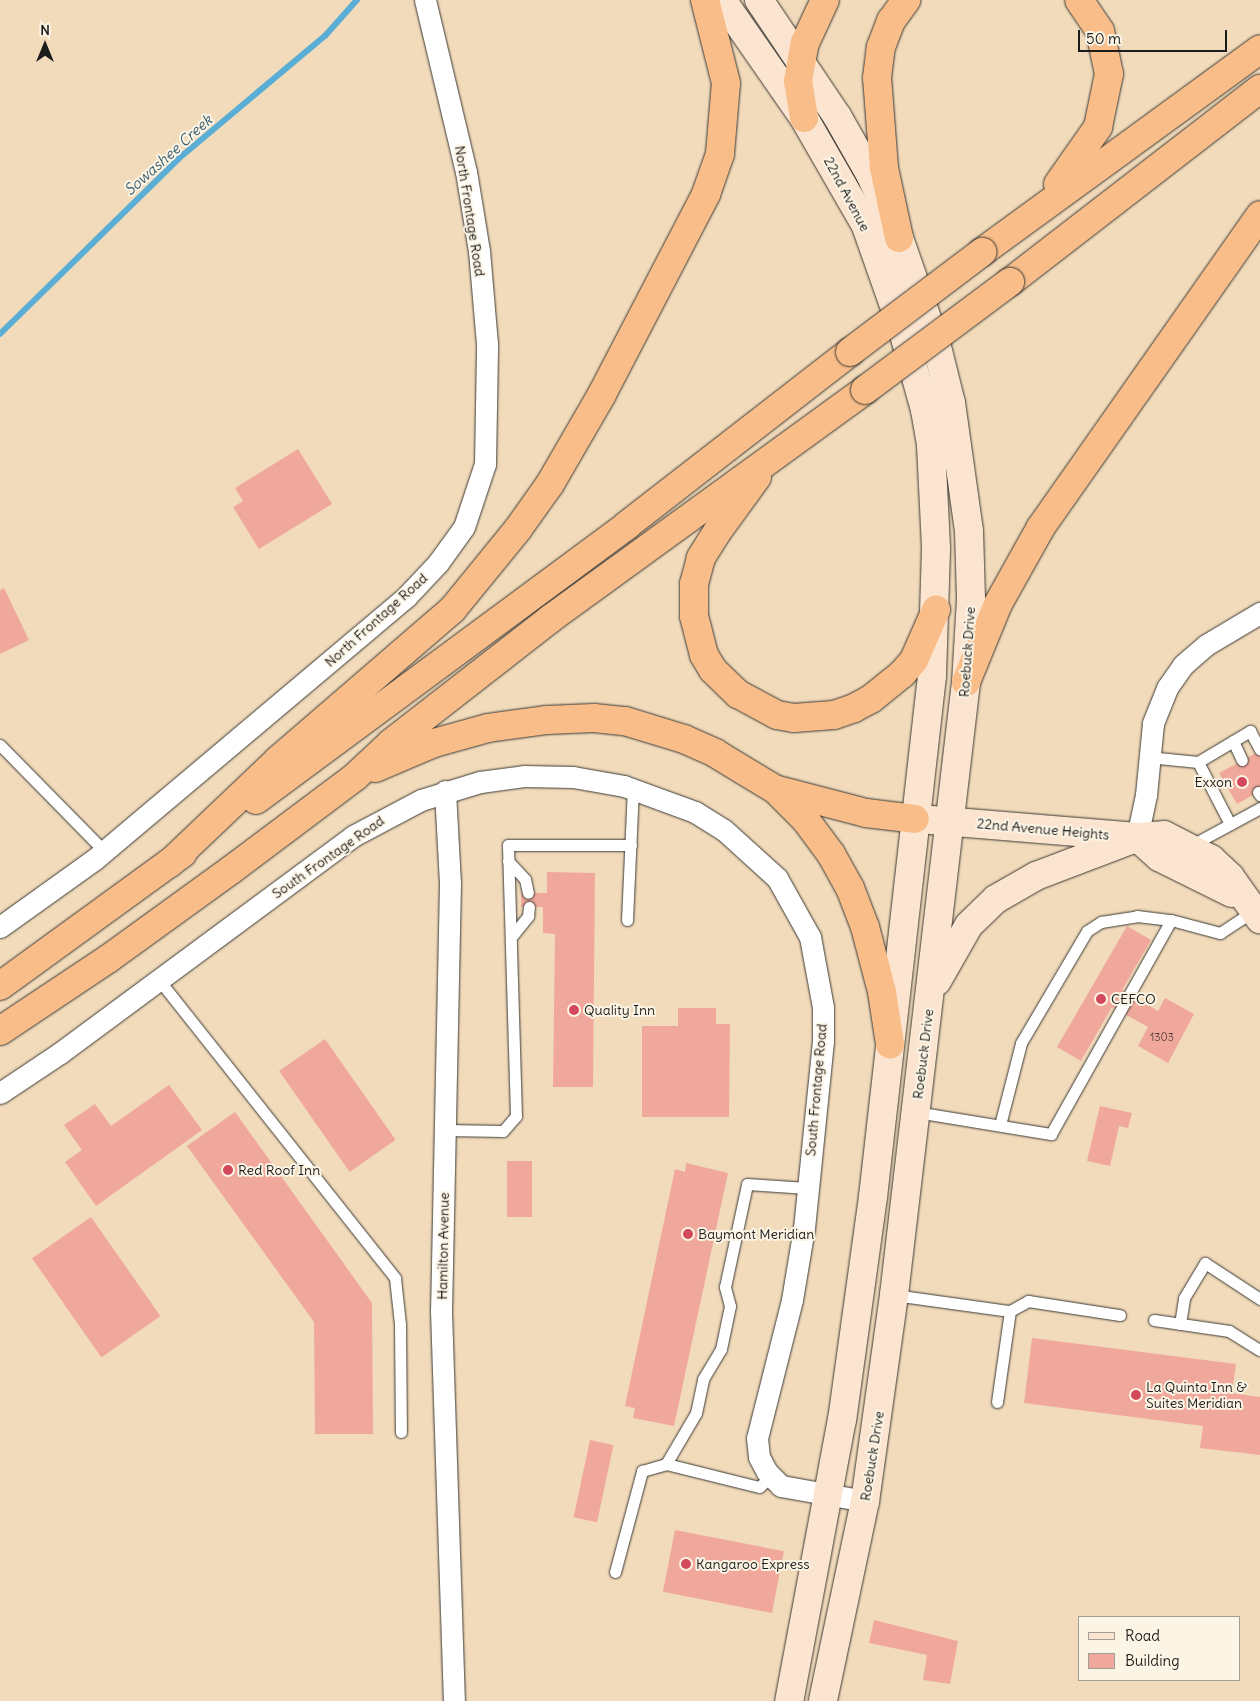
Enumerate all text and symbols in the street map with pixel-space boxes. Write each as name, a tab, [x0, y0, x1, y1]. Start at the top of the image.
north arrow	[20, 20, 70, 70]
scale bar	[1080, 20, 1229, 52]
text: N	[40, 21, 50, 39]
text: 50 m	[1086, 29, 1121, 48]
water label: Sowashee Creek	[121, 111, 215, 199]
street label: North Frontage Road	[451, 144, 489, 278]
street label: 22nd Avenue	[820, 154, 874, 234]
street label: North Frontage Road	[321, 570, 431, 670]
street label: Roebuck Drive	[955, 606, 979, 698]
place label: Exxon	[1194, 774, 1232, 790]
marker: Exxon	[1236, 776, 1248, 788]
street label: South Frontage Road	[269, 812, 387, 902]
street label: 22nd Avenue Heights	[976, 815, 1110, 843]
place label: CEFCO	[1111, 991, 1156, 1007]
marker: CEFCO	[1095, 993, 1107, 1005]
place label: Quality Inn	[584, 1002, 655, 1018]
marker: Quality Inn	[568, 1004, 580, 1016]
street label: Roebuck Drive	[909, 1008, 937, 1100]
street label: South Frontage Road	[802, 1023, 830, 1157]
house number: 1303	[1150, 1030, 1174, 1044]
place label: Red Roof Inn	[238, 1162, 320, 1178]
marker: Red Roof Inn	[222, 1164, 234, 1176]
street label: Hamilton Avenue	[434, 1192, 452, 1300]
place label: Baymont Meridian	[698, 1226, 814, 1242]
marker: Baymont Meridian	[682, 1228, 694, 1240]
place label: La Quinta Inn & Suites Meridian	[1146, 1379, 1247, 1411]
marker: La Quinta Inn & Suites Meridian	[1130, 1389, 1142, 1401]
street label: Roebuck Drive	[857, 1410, 887, 1502]
place label: Kangaroo Express	[696, 1556, 810, 1572]
marker: Kangaroo Express	[680, 1558, 692, 1570]
legend	[1078, 1616, 1240, 1681]
text: Road	[1125, 1626, 1160, 1645]
text: Building	[1125, 1651, 1180, 1670]

